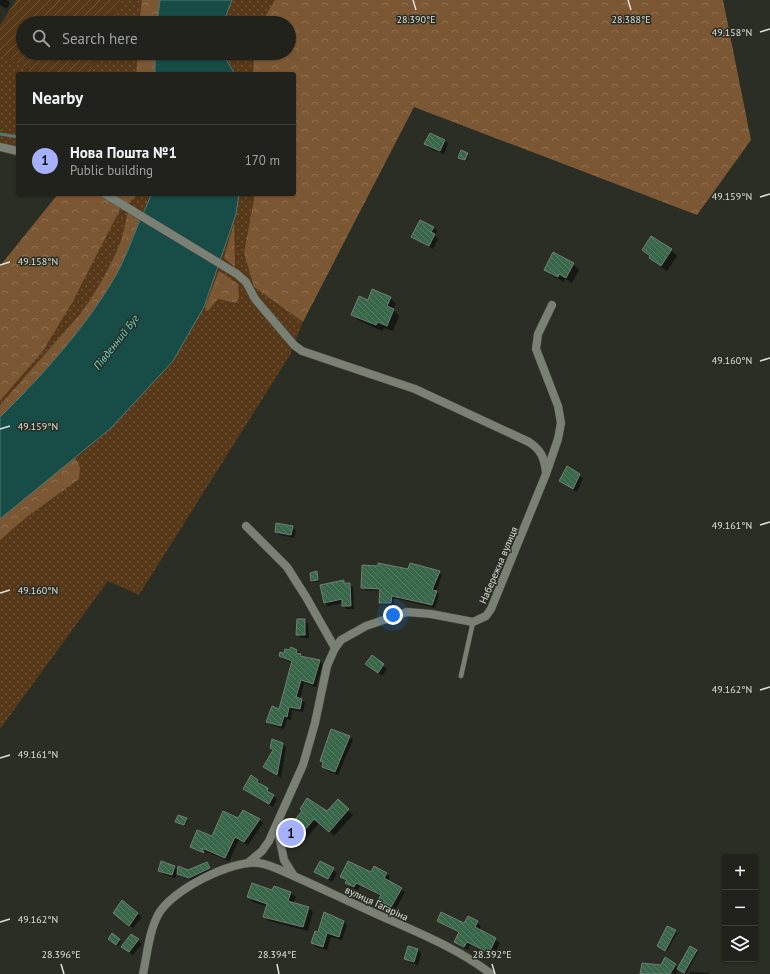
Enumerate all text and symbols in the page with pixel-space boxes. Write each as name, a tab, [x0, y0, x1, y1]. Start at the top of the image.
text: 28.390°E	[397, 13, 436, 26]
text: 28.388°E	[612, 13, 651, 26]
search box	[16, 16, 296, 60]
text: 49.158°N	[712, 26, 752, 39]
icon: search	[30, 27, 52, 49]
text: Search here	[62, 29, 138, 48]
text: Nearby	[32, 87, 83, 109]
text: Нова Пошта №1	[70, 143, 177, 162]
text: 1	[41, 152, 49, 169]
text: 170 m	[245, 152, 280, 169]
text: Public building	[70, 162, 153, 179]
text: 49.159°N	[712, 190, 752, 203]
text: 49.158°N	[18, 255, 58, 268]
water label: Південний Буг	[90, 311, 142, 372]
text: 49.160°N	[712, 354, 752, 367]
text: 49.159°N	[18, 420, 58, 433]
text: 49.161°N	[712, 519, 752, 532]
street label: Набережна вулиця	[476, 525, 521, 606]
text: 49.160°N	[18, 584, 58, 597]
your location	[383, 605, 403, 625]
text: 49.162°N	[712, 683, 752, 696]
text: 49.161°N	[18, 748, 58, 761]
pin: 1	[278, 818, 304, 848]
map controls	[722, 854, 758, 962]
button: +	[722, 854, 758, 890]
street label: вулиця Гагаріна	[343, 883, 411, 924]
button: −	[722, 890, 758, 926]
text: 49.162°N	[18, 913, 58, 926]
button: layers	[722, 926, 758, 962]
text: 28.396°E	[42, 948, 81, 961]
text: 28.394°E	[258, 948, 297, 961]
text: 28.392°E	[473, 948, 512, 961]

